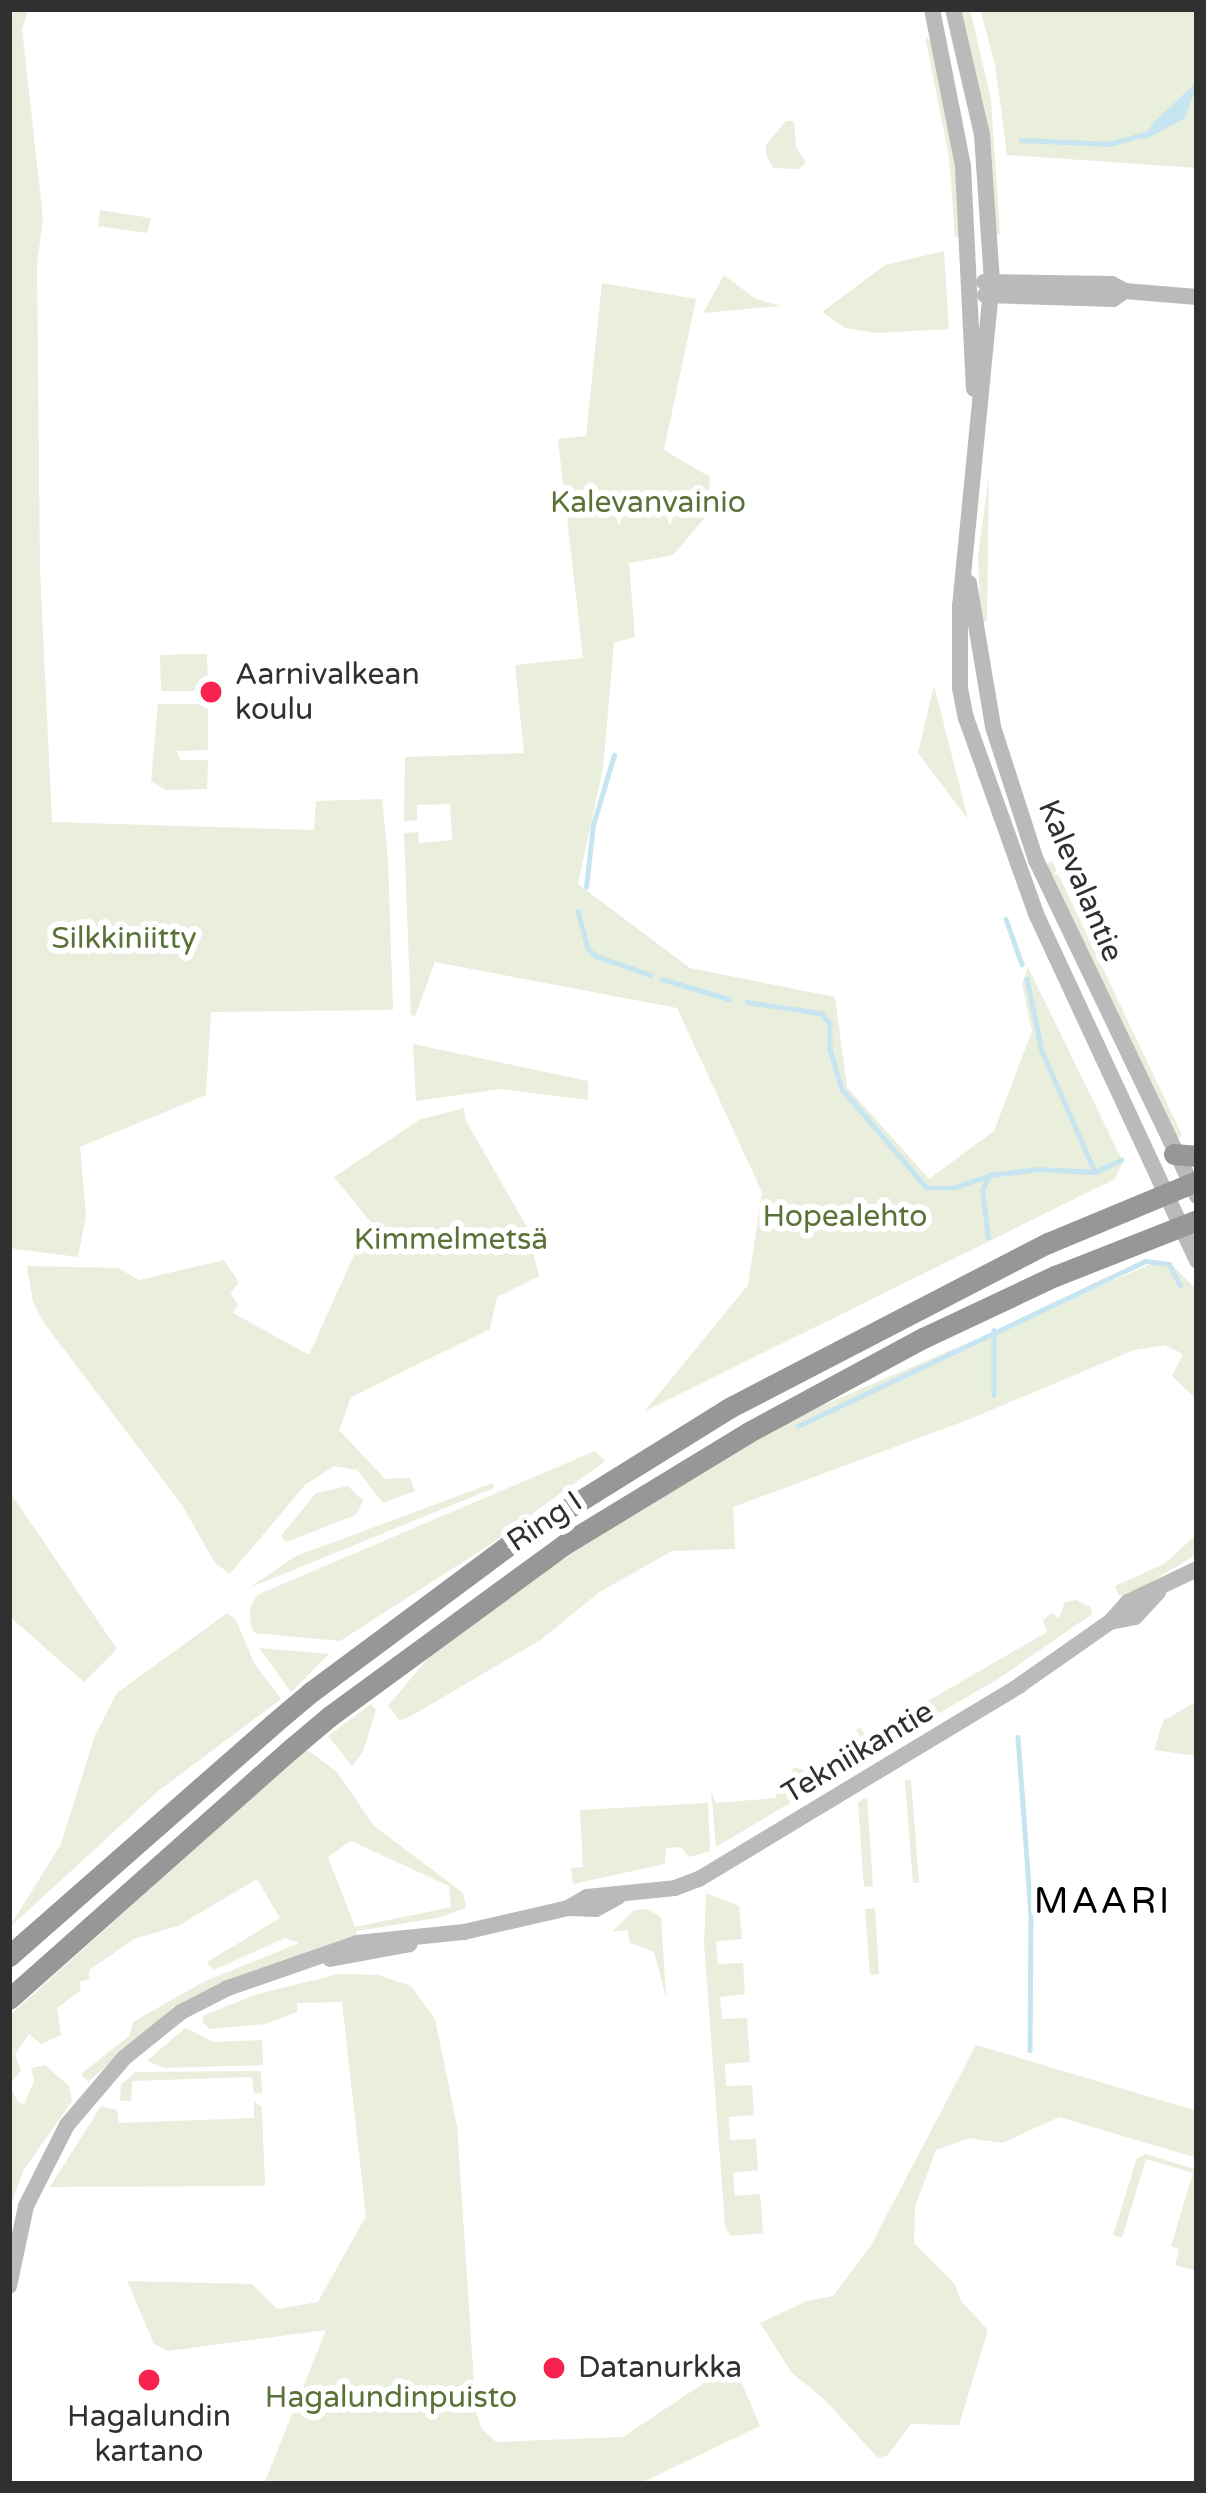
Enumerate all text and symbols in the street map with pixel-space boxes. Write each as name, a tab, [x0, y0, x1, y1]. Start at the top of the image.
park label: Kalevanvainio	[550, 485, 746, 521]
place label: Aarnivalkean koulu	[235, 657, 420, 728]
marker: Aarnivalkean koulu	[198, 679, 224, 705]
street label: Kalevalantie	[1030, 795, 1130, 967]
park label: Silkkiniitty	[51, 921, 197, 957]
park label: Hopealehto	[762, 1199, 928, 1235]
park label: Kimmelmetsä	[354, 1222, 548, 1258]
street label: Ring I	[501, 1484, 589, 1560]
street label: Tekniikantie	[776, 1694, 940, 1812]
district label: MAARI	[1034, 1880, 1172, 1924]
place label: Datanurkka	[578, 2350, 742, 2386]
marker: Datanurkka	[541, 2355, 567, 2381]
marker: Hagalundin kartano	[136, 2367, 162, 2393]
park label: Hagalundinpuisto	[265, 2380, 517, 2416]
place label: Hagalundin kartano	[67, 2399, 231, 2470]

